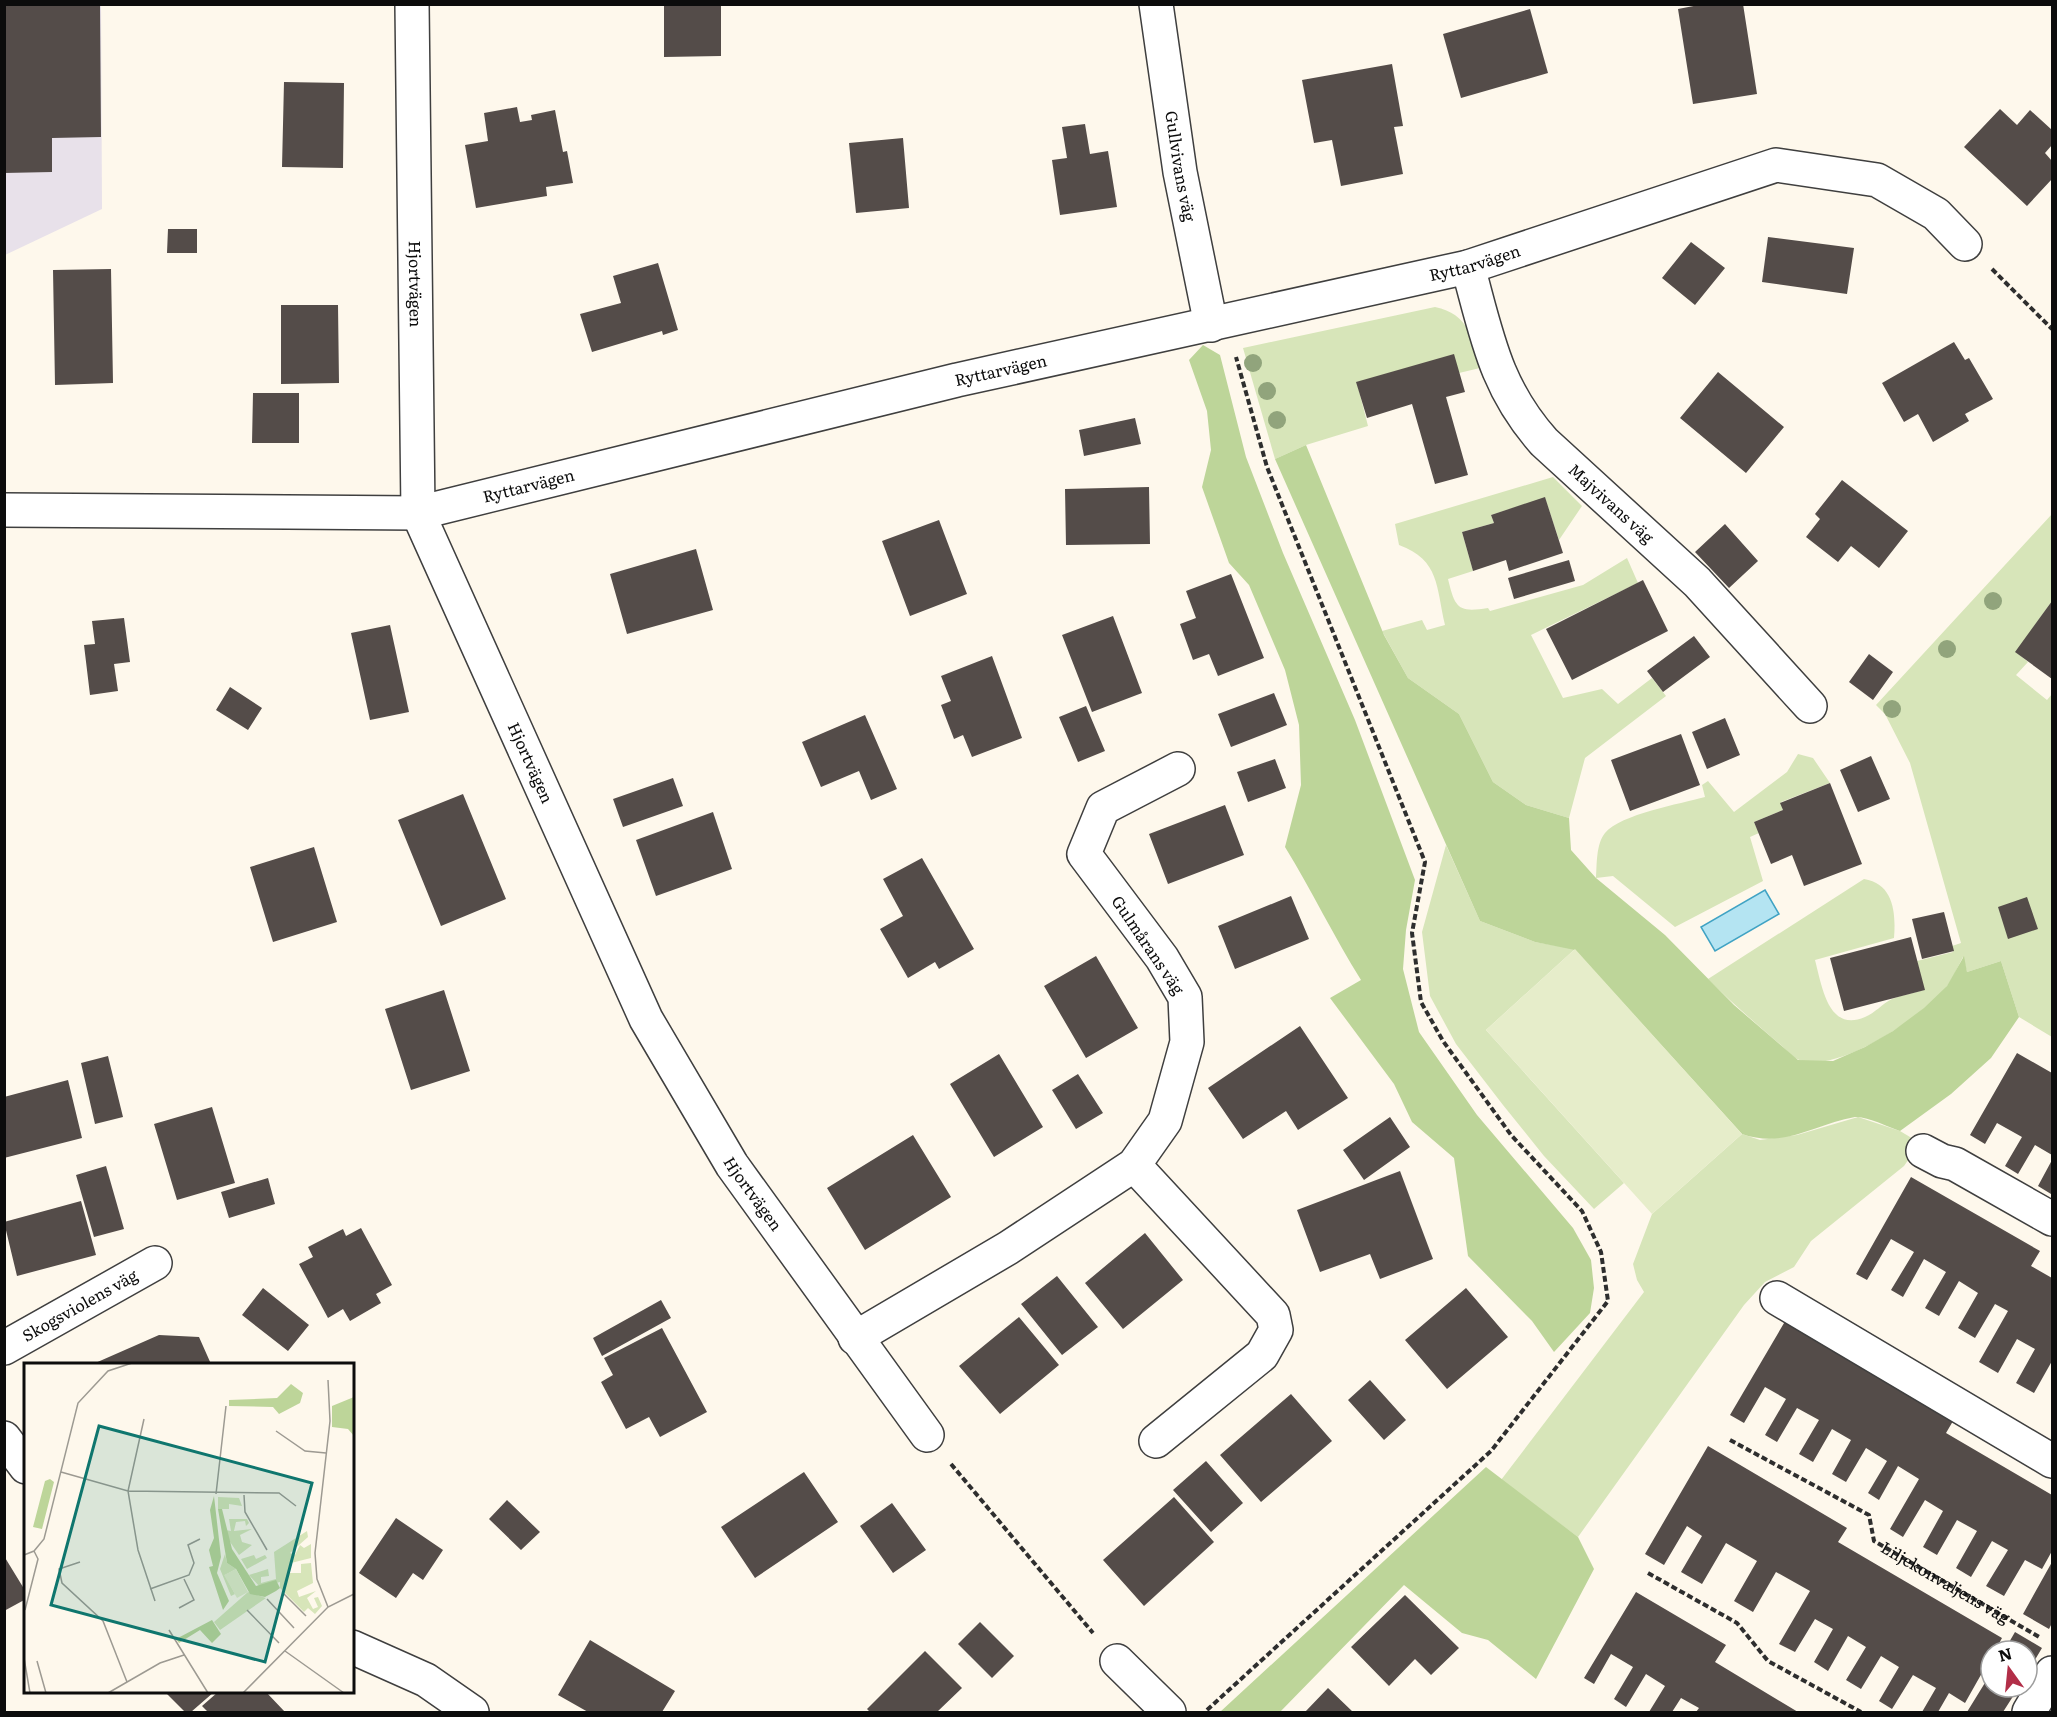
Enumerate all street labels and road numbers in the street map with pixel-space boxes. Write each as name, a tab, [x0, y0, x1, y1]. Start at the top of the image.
street label: Gullvivans väg	[1160, 109, 1203, 224]
street label: Ryttarvägen	[1427, 237, 1523, 286]
street label: Hjortvägen	[404, 240, 429, 328]
street label: Ryttarvägen	[952, 347, 1049, 391]
street label: Majvivans väg	[1564, 457, 1660, 548]
street label: Ryttarvägen	[480, 462, 577, 508]
street label: Hjortvägen	[503, 718, 560, 807]
street label: Gulmårans väg	[1107, 890, 1191, 999]
street label: Hjortvägen	[719, 1152, 789, 1236]
street label: Skogsviolens väg	[17, 1262, 142, 1347]
street label: Liljekonvaljens väg	[1877, 1535, 2015, 1629]

